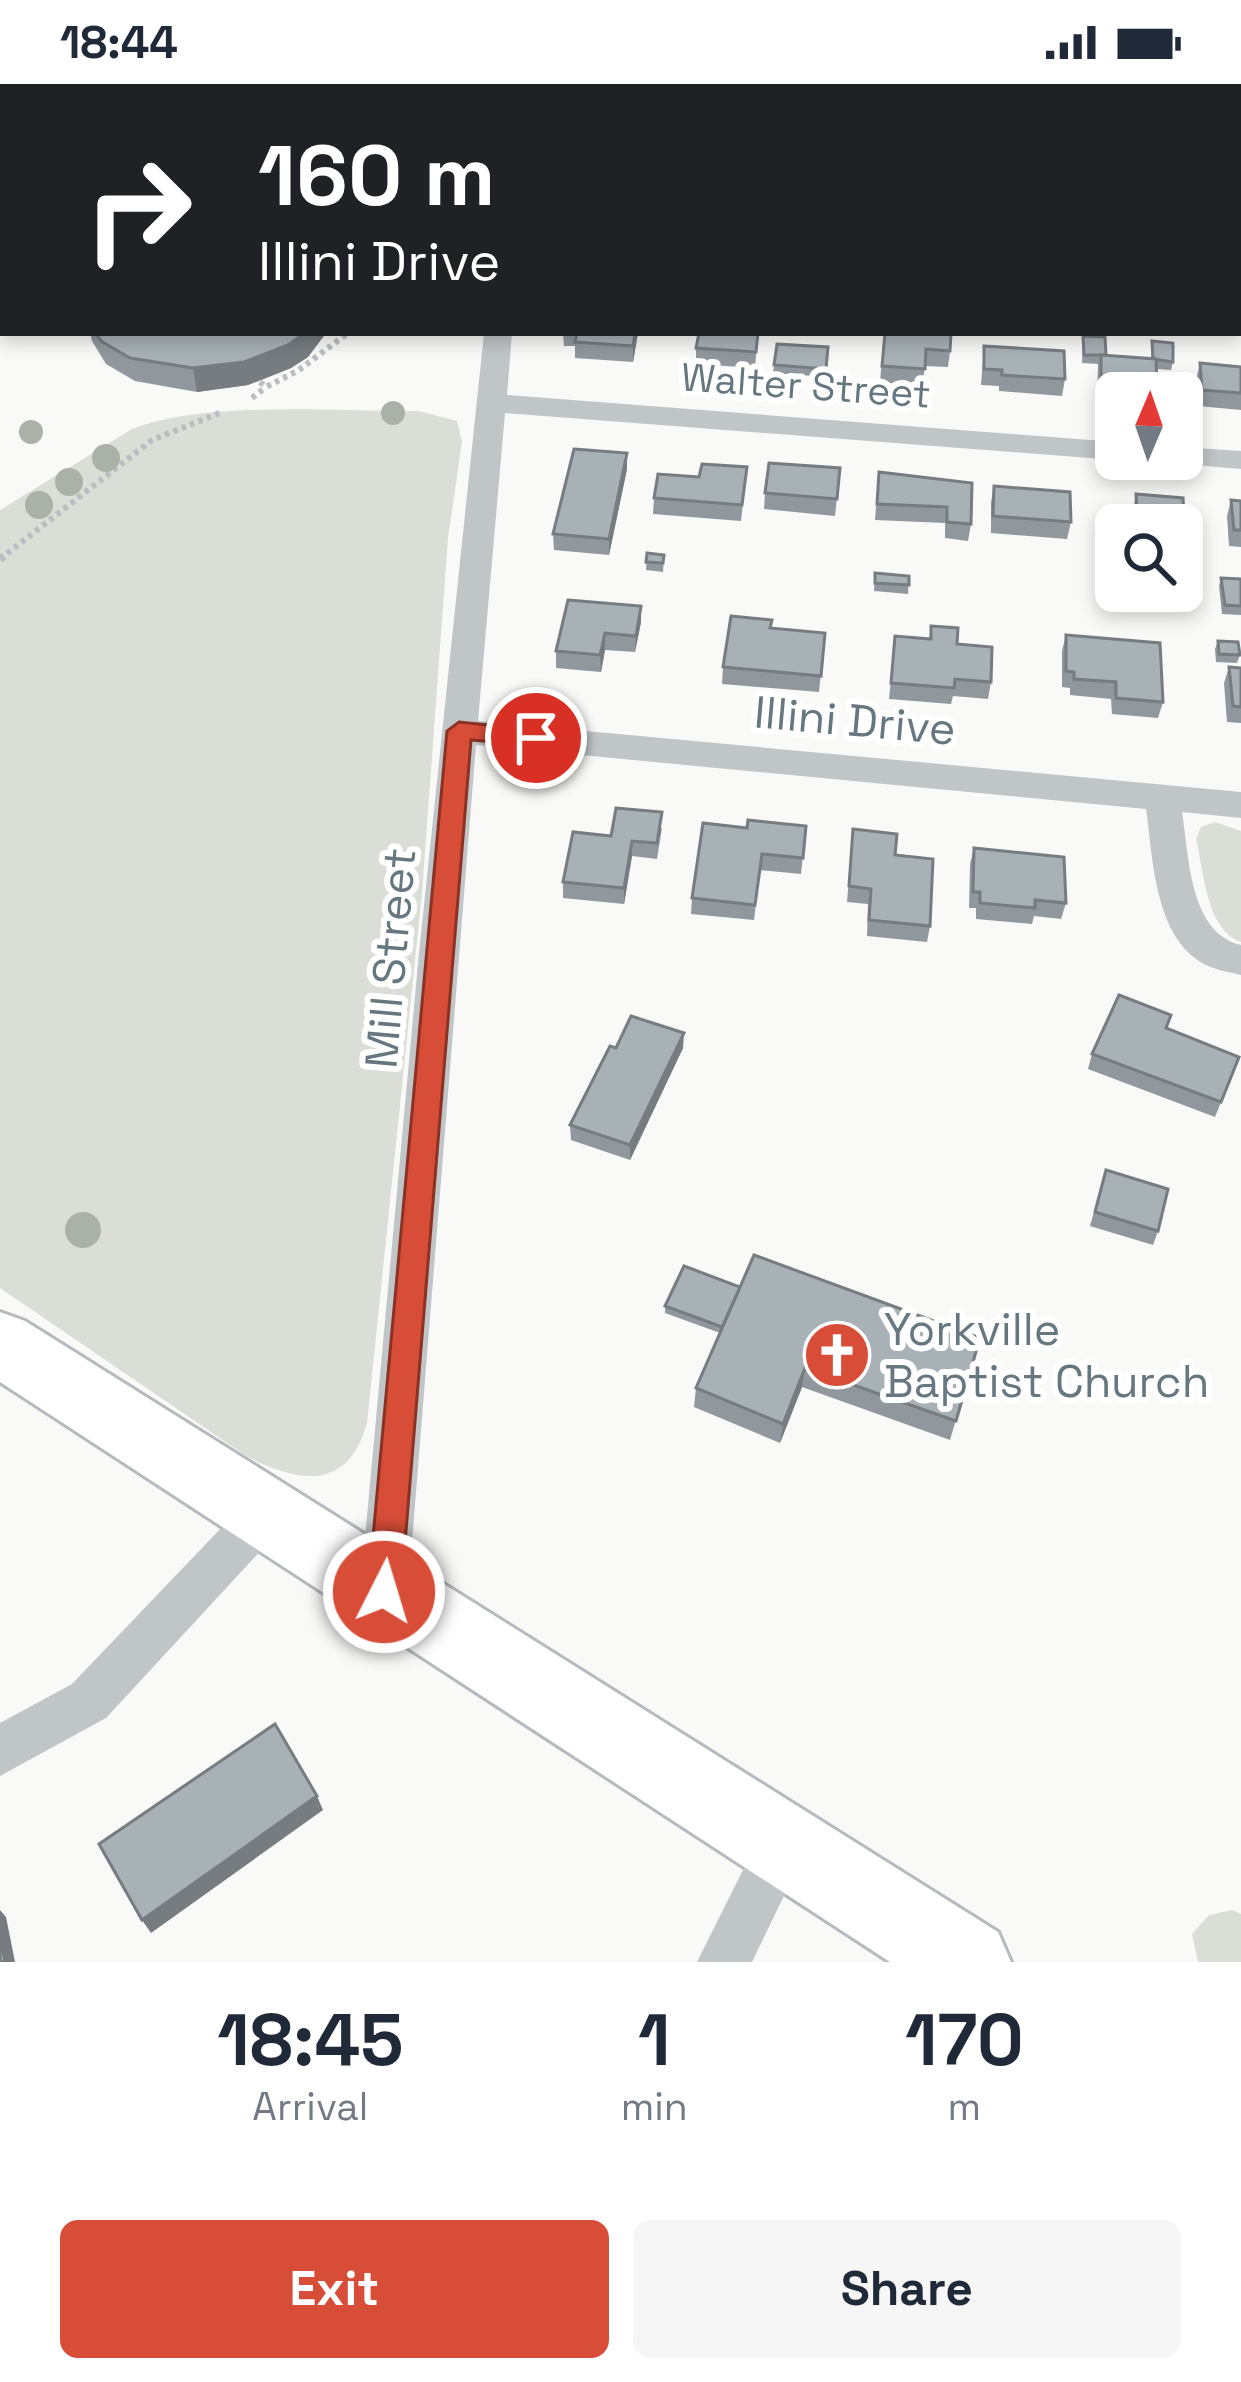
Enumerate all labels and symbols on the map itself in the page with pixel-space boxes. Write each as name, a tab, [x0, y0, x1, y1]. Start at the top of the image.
street label: Walter Street	[680, 352, 932, 419]
north arrow	[1095, 372, 1203, 480]
street label: Illini Drive	[752, 683, 958, 758]
pin	[485, 687, 587, 789]
street label: Mill Street	[352, 845, 429, 1071]
place label: Yorkville Baptist Church	[884, 1301, 1209, 1410]
church icon: Yorkville Baptist Church	[802, 1320, 872, 1390]
position arrow	[321, 1529, 447, 1655]

